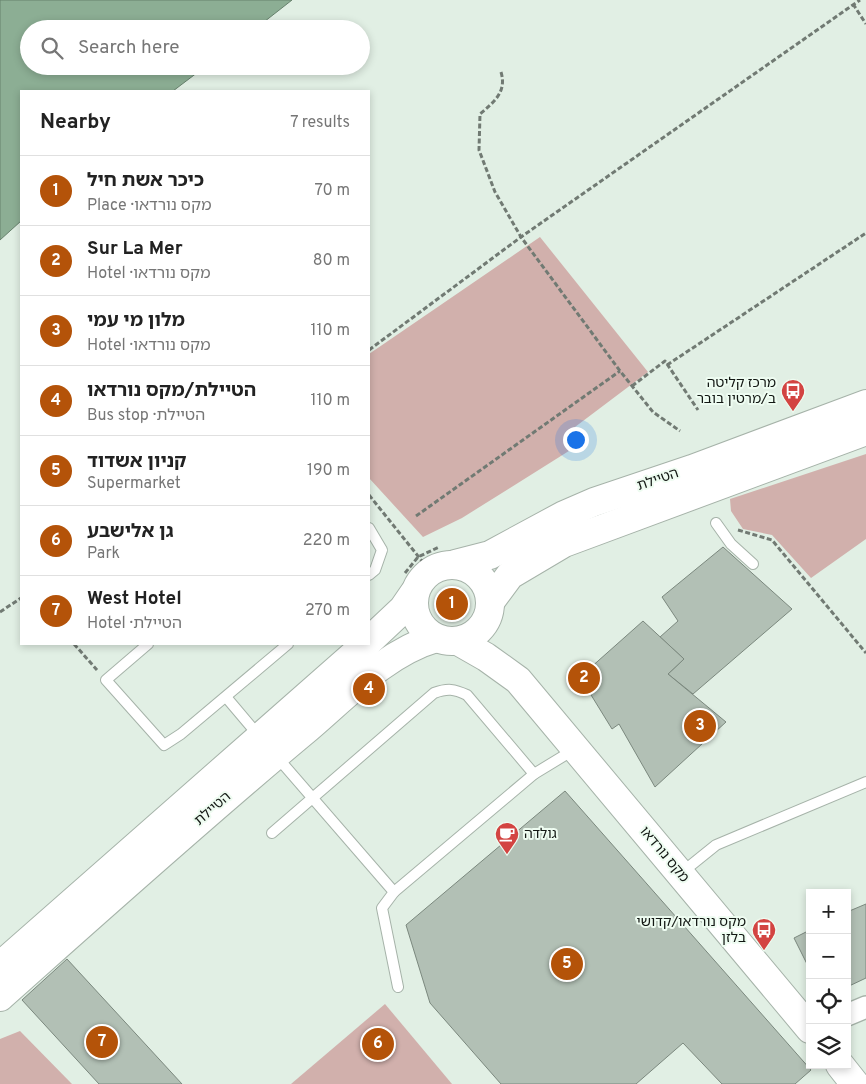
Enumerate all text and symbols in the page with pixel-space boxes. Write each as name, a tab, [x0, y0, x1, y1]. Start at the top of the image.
search box	[20, 20, 370, 75]
icon: search	[38, 34, 66, 62]
text: Search here	[78, 36, 180, 60]
text: Nearby	[40, 109, 111, 136]
text: 7 results	[290, 113, 350, 133]
text: כיכר אשת חיל	[87, 169, 204, 193]
text: 1	[53, 181, 59, 201]
text: 70 m	[315, 181, 350, 201]
text: Place · מקס נורדאו	[87, 196, 212, 216]
text: Sur La Mer	[87, 237, 183, 261]
text: 2	[51, 251, 61, 271]
text: 80 m	[313, 251, 350, 271]
text: Hotel · מקס נורדאו	[87, 264, 211, 284]
text: מלון מי עמי	[87, 309, 185, 333]
text: 3	[51, 321, 61, 341]
text: 110 m	[310, 321, 350, 341]
text: Hotel · מקס נורדאו	[87, 336, 211, 356]
place label: מרכז קליטה ב/מרטין בובר	[697, 375, 776, 408]
bus stop icon: מרכז קליטה ב/מרטין בובר	[780, 378, 806, 412]
text: הטיילת/מקס נורדאו	[87, 379, 256, 403]
text: 4	[51, 391, 61, 411]
text: 110 m	[310, 391, 350, 411]
text: Bus stop · הטיילת	[87, 406, 205, 426]
your location	[563, 427, 589, 453]
text: קניון אשדוד	[87, 450, 187, 474]
text: 5	[51, 461, 61, 481]
text: 190 m	[307, 461, 350, 481]
street label: הטיילת	[635, 465, 681, 495]
text: Supermarket	[87, 474, 181, 494]
text: גן אלישבע	[87, 520, 174, 544]
text: 6	[51, 531, 61, 551]
text: 220 m	[303, 531, 350, 551]
text: Park	[87, 544, 120, 564]
pin: 1	[436, 585, 468, 623]
text: West Hotel	[87, 587, 182, 611]
text: 7	[52, 601, 60, 621]
text: 270 m	[305, 601, 350, 621]
text: Hotel · הטיילת	[87, 614, 182, 634]
pin: 2	[568, 659, 600, 697]
pin: 4	[353, 670, 385, 708]
pin: 3	[684, 707, 716, 745]
street label: הטיילת	[191, 789, 235, 829]
cafe icon: גולדה	[494, 821, 520, 855]
street label: מקס נורדאו	[636, 824, 692, 886]
place label: גולדה	[524, 826, 557, 843]
map controls	[806, 889, 851, 1069]
button: +	[806, 889, 851, 934]
place label: מקס נורדאו/קדושי בלזן	[637, 914, 746, 947]
bus stop icon: מקס נורדאו/קדושי בלזן	[751, 917, 777, 951]
button: −	[806, 934, 851, 979]
pin: 5	[551, 945, 583, 983]
button: locate	[806, 979, 851, 1024]
pin: 7	[86, 1023, 118, 1061]
button: layers	[806, 1024, 851, 1069]
pin: 6	[362, 1025, 394, 1063]

